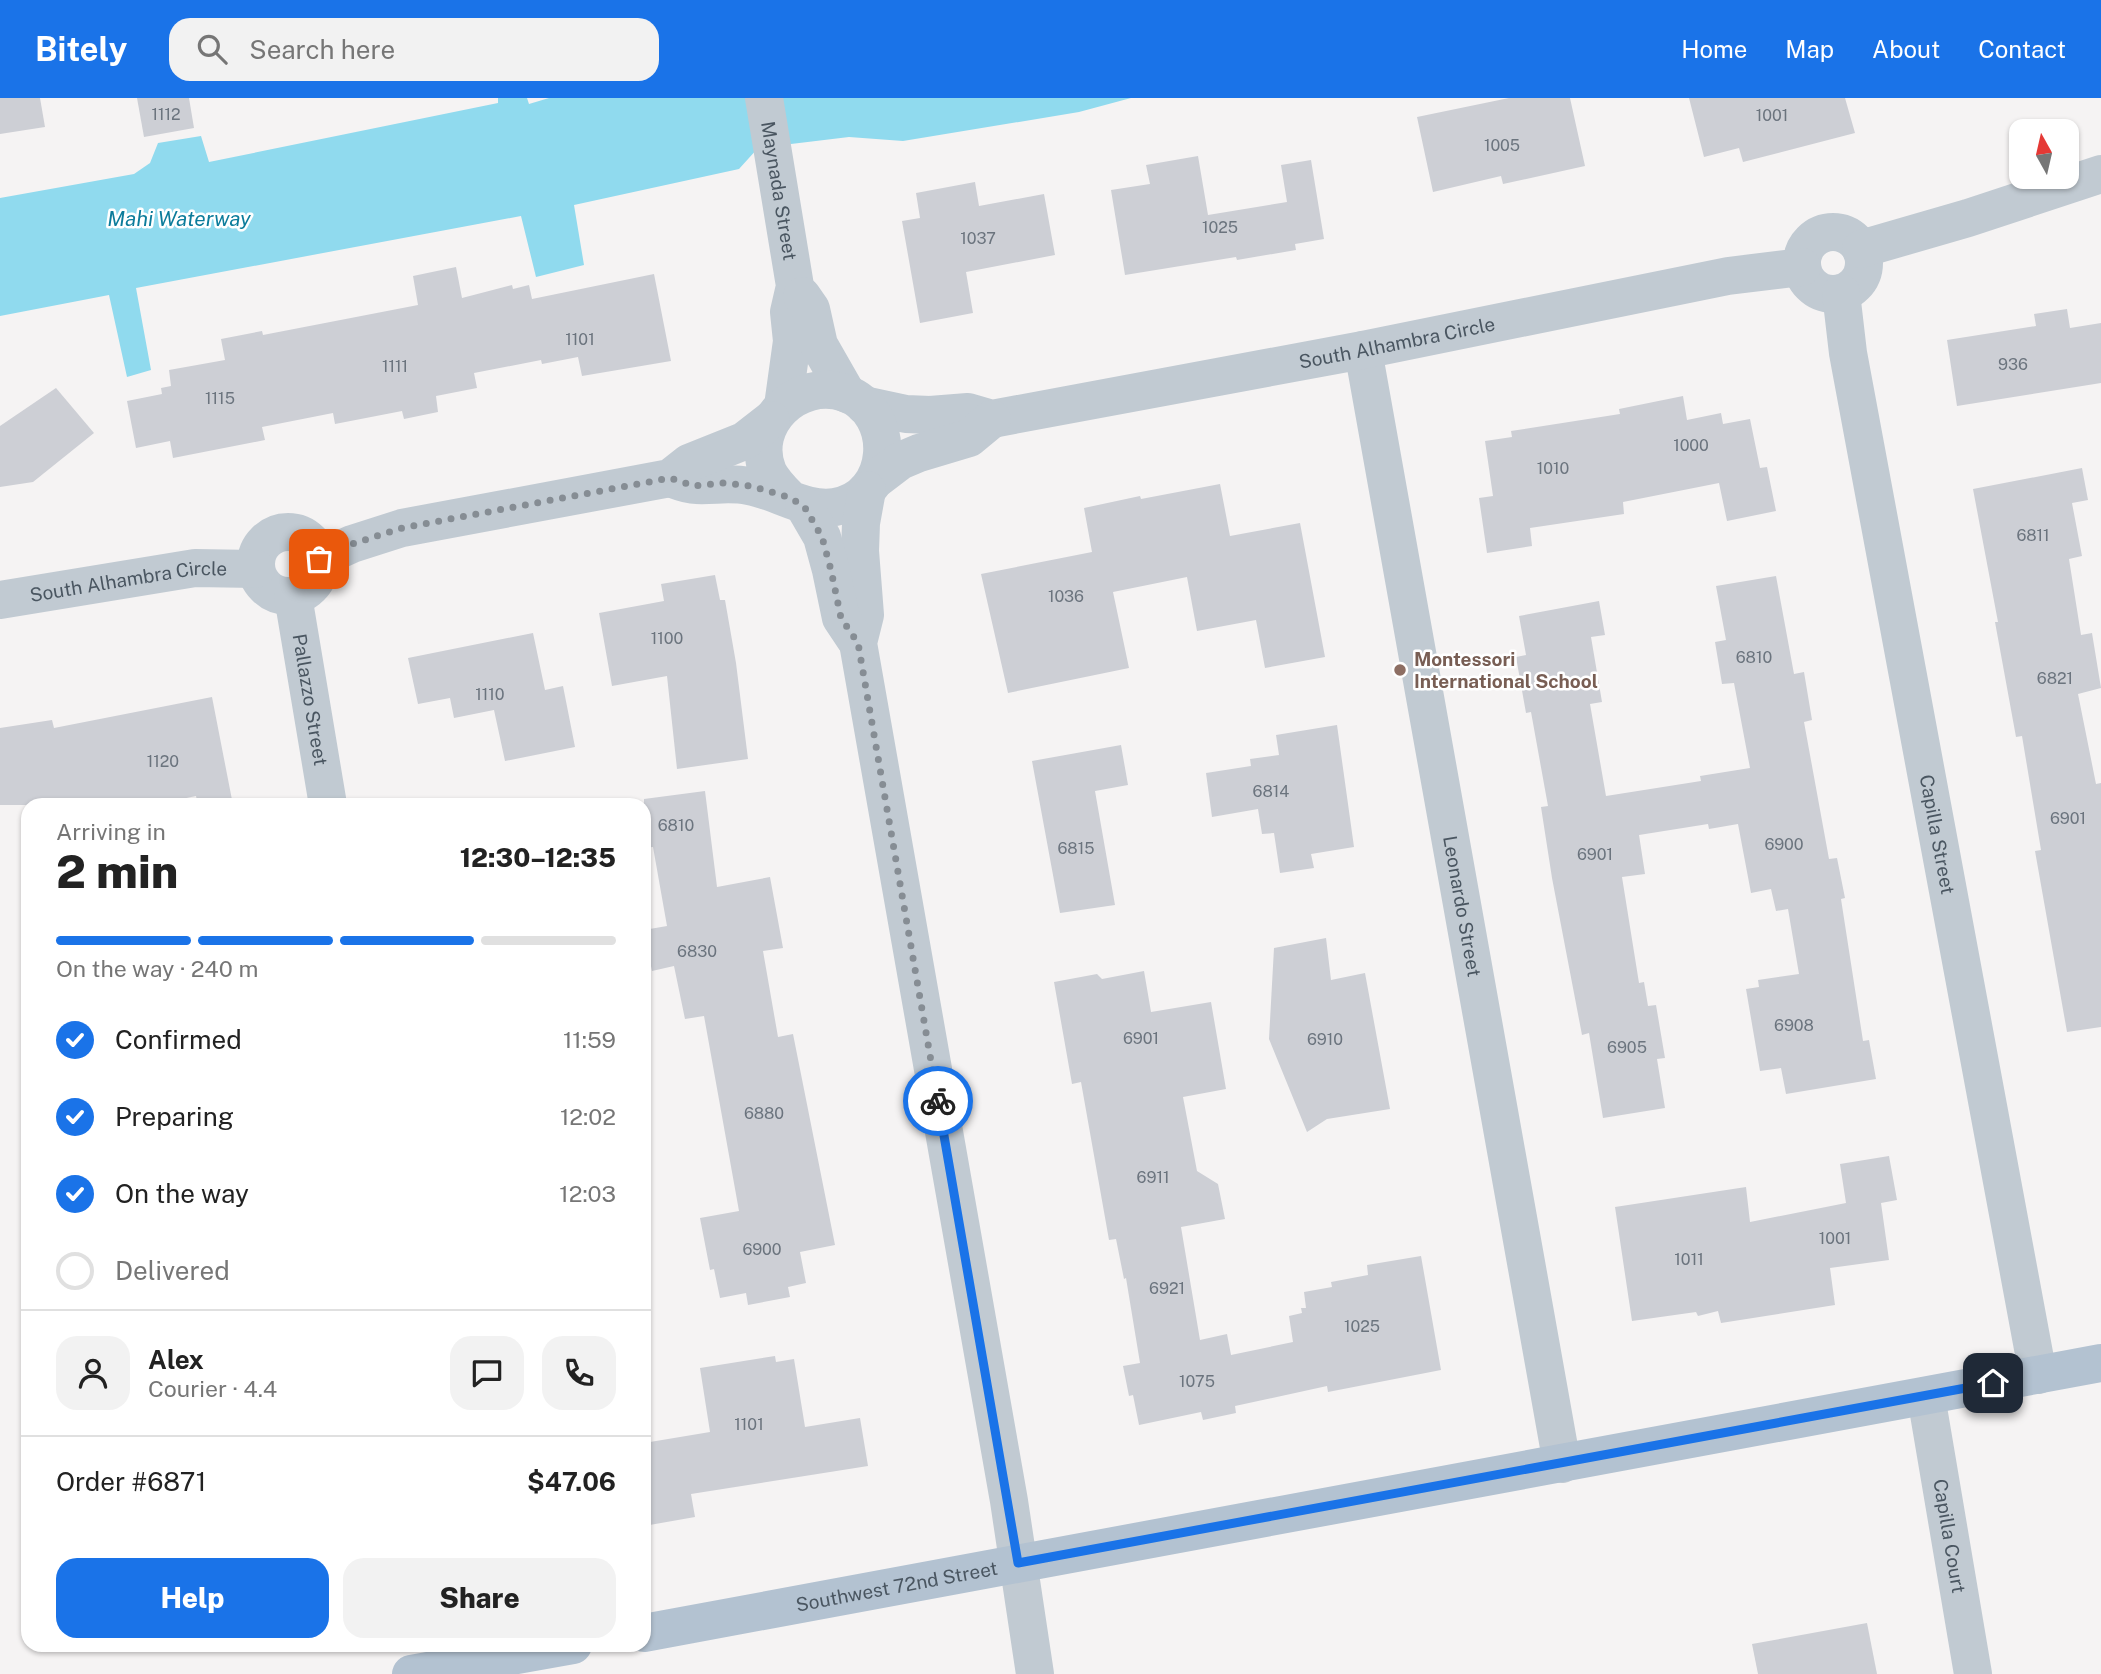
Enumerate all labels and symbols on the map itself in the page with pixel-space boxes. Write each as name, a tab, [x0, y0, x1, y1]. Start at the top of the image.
house number: 1112	[151, 105, 181, 124]
house number: 1001	[1756, 106, 1788, 125]
north arrow	[2009, 119, 2079, 189]
street label: Maynada Street	[757, 120, 802, 262]
house number: 1005	[1484, 136, 1520, 155]
water label: Mahi Waterway	[107, 206, 251, 231]
house number: 1025	[1202, 218, 1238, 237]
house number: 1037	[960, 229, 996, 248]
street label: South Alhambra Circle	[1297, 313, 1497, 373]
house number: 1101	[565, 330, 595, 349]
house number: 936	[1998, 355, 2028, 374]
house number: 1111	[382, 357, 408, 376]
house number: 1115	[205, 389, 235, 408]
house number: 1000	[1673, 436, 1709, 455]
house number: 1010	[1537, 459, 1570, 478]
house number: 6811	[2016, 526, 2050, 545]
pin	[289, 529, 349, 589]
street label: South Alhambra Circle	[28, 557, 227, 606]
house number: 1036	[1048, 587, 1084, 606]
house number: 1100	[651, 629, 683, 648]
street label: Pallazzo Street	[288, 632, 332, 767]
place label: Montessori International School	[1414, 648, 1598, 692]
house number: 6810	[1736, 648, 1772, 667]
marker: Montessori International School	[1392, 662, 1408, 678]
house number: 6821	[2037, 669, 2073, 688]
house number: 1110	[475, 685, 505, 704]
house number: 1120	[147, 752, 179, 771]
street label: Capilla Street	[1916, 773, 1959, 896]
house number: 6814	[1253, 782, 1289, 801]
house number: 6901	[2050, 809, 2086, 828]
house number: 6810	[658, 816, 694, 835]
street label: Leonardo Street	[1439, 834, 1486, 979]
house number: 6900	[1764, 835, 1804, 854]
house number: 6815	[1058, 839, 1094, 858]
house number: 6901	[1577, 845, 1613, 864]
house number: 6830	[677, 942, 717, 961]
house number: 6908	[1774, 1016, 1814, 1035]
house number: 6901	[1123, 1029, 1159, 1048]
house number: 6910	[1307, 1030, 1343, 1049]
house number: 6905	[1607, 1038, 1647, 1057]
courier	[903, 1066, 973, 1136]
house number: 6880	[744, 1104, 784, 1123]
house number: 6911	[1137, 1168, 1169, 1187]
house number: 1001	[1819, 1229, 1851, 1248]
house number: 6900	[742, 1240, 782, 1259]
house number: 1011	[1674, 1250, 1704, 1269]
house number: 6921	[1149, 1279, 1185, 1298]
house number: 1025	[1344, 1317, 1380, 1336]
pin	[1963, 1353, 2023, 1413]
house number: 1075	[1179, 1372, 1215, 1391]
house number: 1101	[734, 1415, 764, 1434]
street label: Capilla Court	[1929, 1477, 1970, 1595]
street label: Southwest 72nd Street	[794, 1557, 999, 1616]

